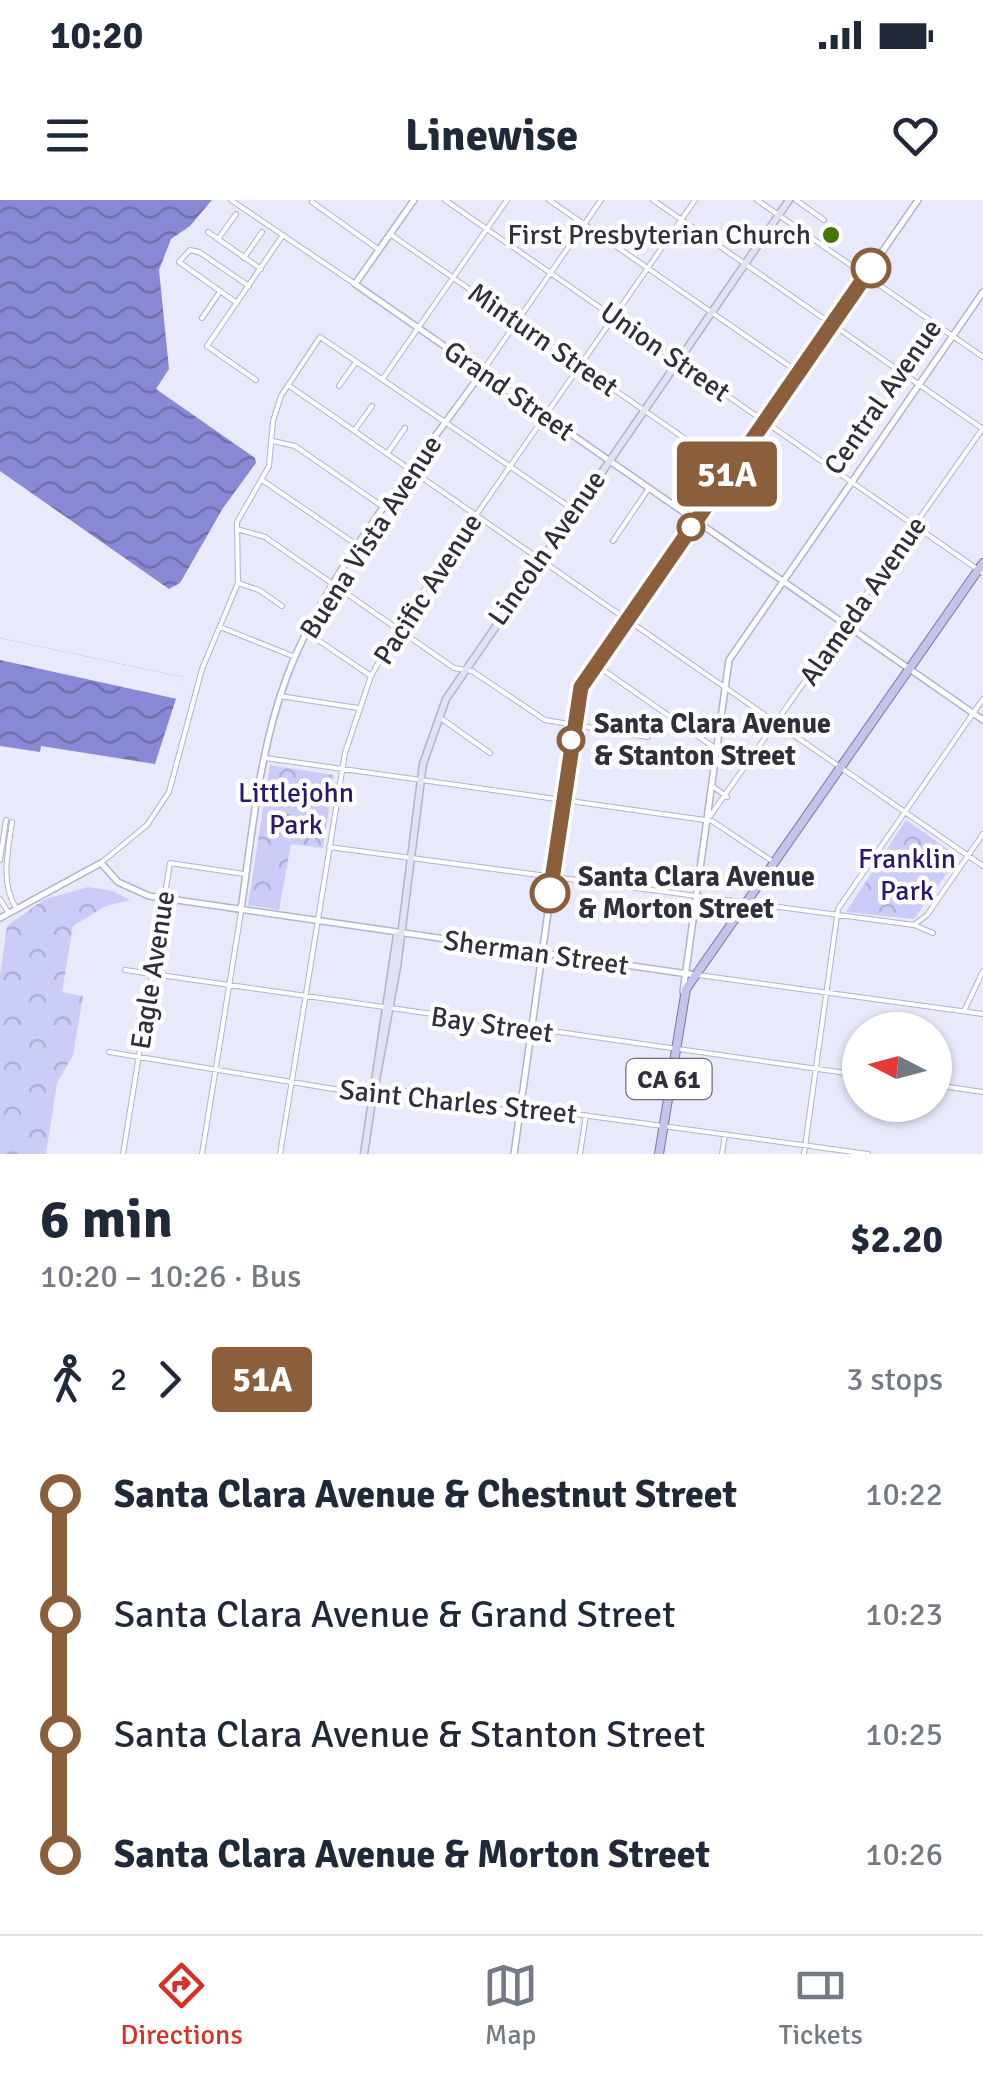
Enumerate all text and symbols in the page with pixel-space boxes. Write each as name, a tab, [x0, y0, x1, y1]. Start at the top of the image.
text: 10:20	[50, 12, 143, 59]
icon: menu	[40, 108, 95, 163]
text: Linewise	[405, 108, 578, 163]
icon: heart	[888, 108, 943, 163]
place label: First Presbyterian Church	[507, 218, 811, 252]
marker: First Presbyterian Church	[820, 224, 842, 246]
unlabelled marker	[852, 249, 890, 287]
street label: Minturn Street	[461, 276, 625, 404]
street label: Union Street	[594, 295, 737, 409]
street label: Central Avenue	[817, 313, 949, 481]
street label: Grand Street	[437, 334, 581, 448]
street label: Buena Vista Avenue	[293, 429, 449, 645]
line badge: 51A	[670, 442, 784, 506]
text: 51A	[697, 453, 757, 496]
street label: Lincoln Avenue	[481, 464, 613, 632]
street label: Pacific Avenue	[366, 507, 490, 671]
street label: Alameda Avenue	[792, 510, 934, 692]
unlabelled marker	[678, 514, 704, 540]
place label: Santa Clara Avenue & Stanton Street	[594, 707, 831, 773]
marker: Santa Clara Avenue & Stanton Street	[558, 727, 584, 753]
park label: Littlejohn Park	[238, 776, 354, 842]
park label: Franklin Park	[858, 842, 956, 908]
place label: Santa Clara Avenue & Morton Street	[578, 860, 815, 926]
marker: Santa Clara Avenue & Morton Street	[531, 874, 569, 912]
street label: Eagle Avenue	[124, 888, 182, 1052]
street label: Sherman Street	[442, 923, 631, 983]
street label: Bay Street	[429, 1000, 555, 1050]
north arrow	[842, 1012, 952, 1122]
map controls	[842, 1012, 952, 1122]
road number: CA 61	[626, 1059, 712, 1099]
street label: Saint Charles Street	[338, 1073, 579, 1131]
text: 6 min	[40, 1185, 173, 1253]
text: $2.20	[850, 1216, 943, 1263]
text: 10:20 – 10:26 · Bus	[40, 1257, 301, 1296]
icon: walk	[40, 1352, 95, 1407]
icon: forward	[142, 1352, 197, 1407]
text: 51A	[232, 1358, 292, 1401]
text: 2	[110, 1360, 127, 1399]
text: 3 stops	[846, 1360, 943, 1399]
text: Santa Clara Avenue & Chestnut Street	[114, 1471, 737, 1518]
text: 10:22	[865, 1475, 943, 1514]
text: Santa Clara Avenue & Grand Street	[114, 1591, 676, 1638]
text: 10:23	[865, 1595, 943, 1634]
text: Santa Clara Avenue & Stanton Street	[114, 1711, 705, 1758]
text: 10:25	[865, 1715, 943, 1754]
text: Santa Clara Avenue & Morton Street	[114, 1831, 710, 1878]
text: 10:26	[865, 1835, 943, 1874]
tab: Directions	[120, 1958, 243, 2052]
tab: Map	[483, 1958, 538, 2052]
tab: Tickets	[779, 1958, 863, 2052]

